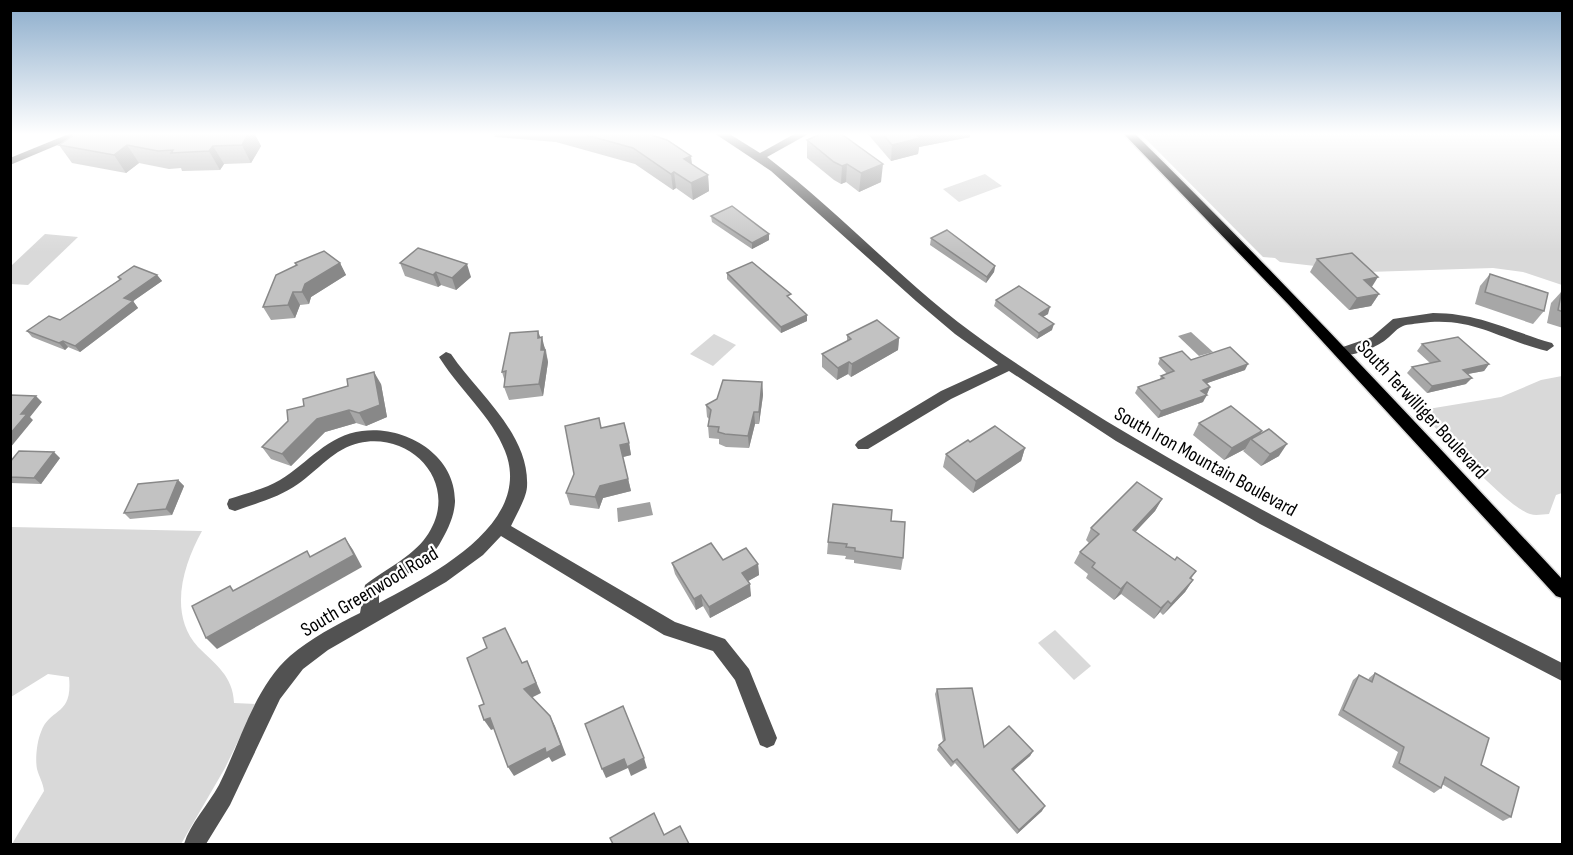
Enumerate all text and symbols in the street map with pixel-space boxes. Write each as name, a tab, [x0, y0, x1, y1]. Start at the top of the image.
street label: South Terwilliger Boulevard	[1352, 335, 1493, 484]
street label: South Iron Mountain Boulevard	[1110, 402, 1301, 522]
street label: South Greenwood Road	[297, 541, 442, 642]

